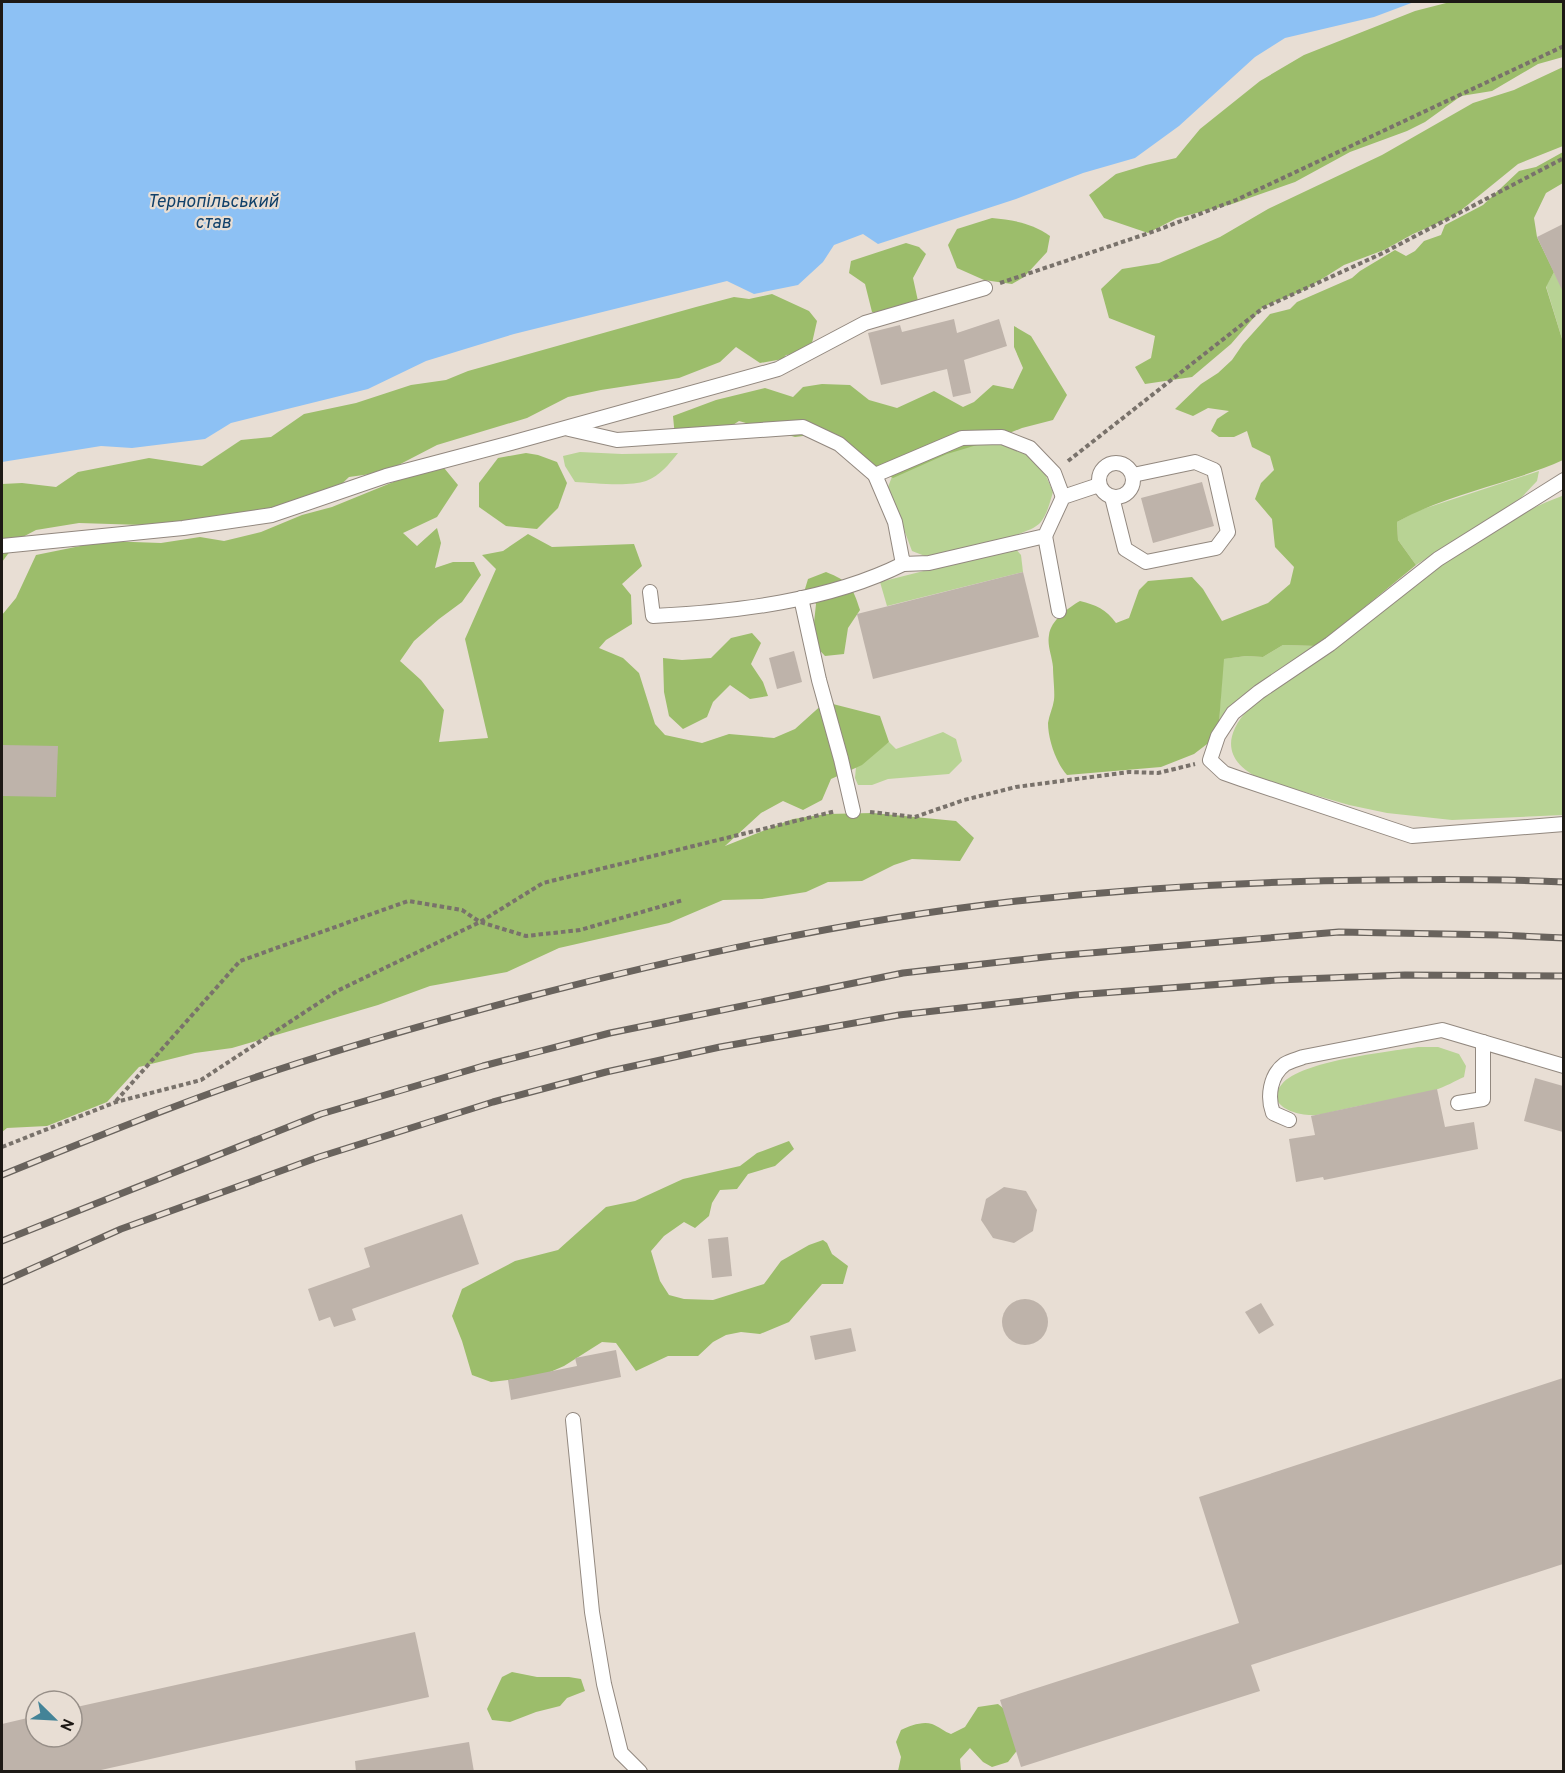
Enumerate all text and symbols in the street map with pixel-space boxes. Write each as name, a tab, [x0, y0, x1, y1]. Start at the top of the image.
water label: Тернопільський став	[148, 191, 279, 235]
north arrow	[24, 1689, 84, 1749]
text: N	[54, 1715, 77, 1734]

